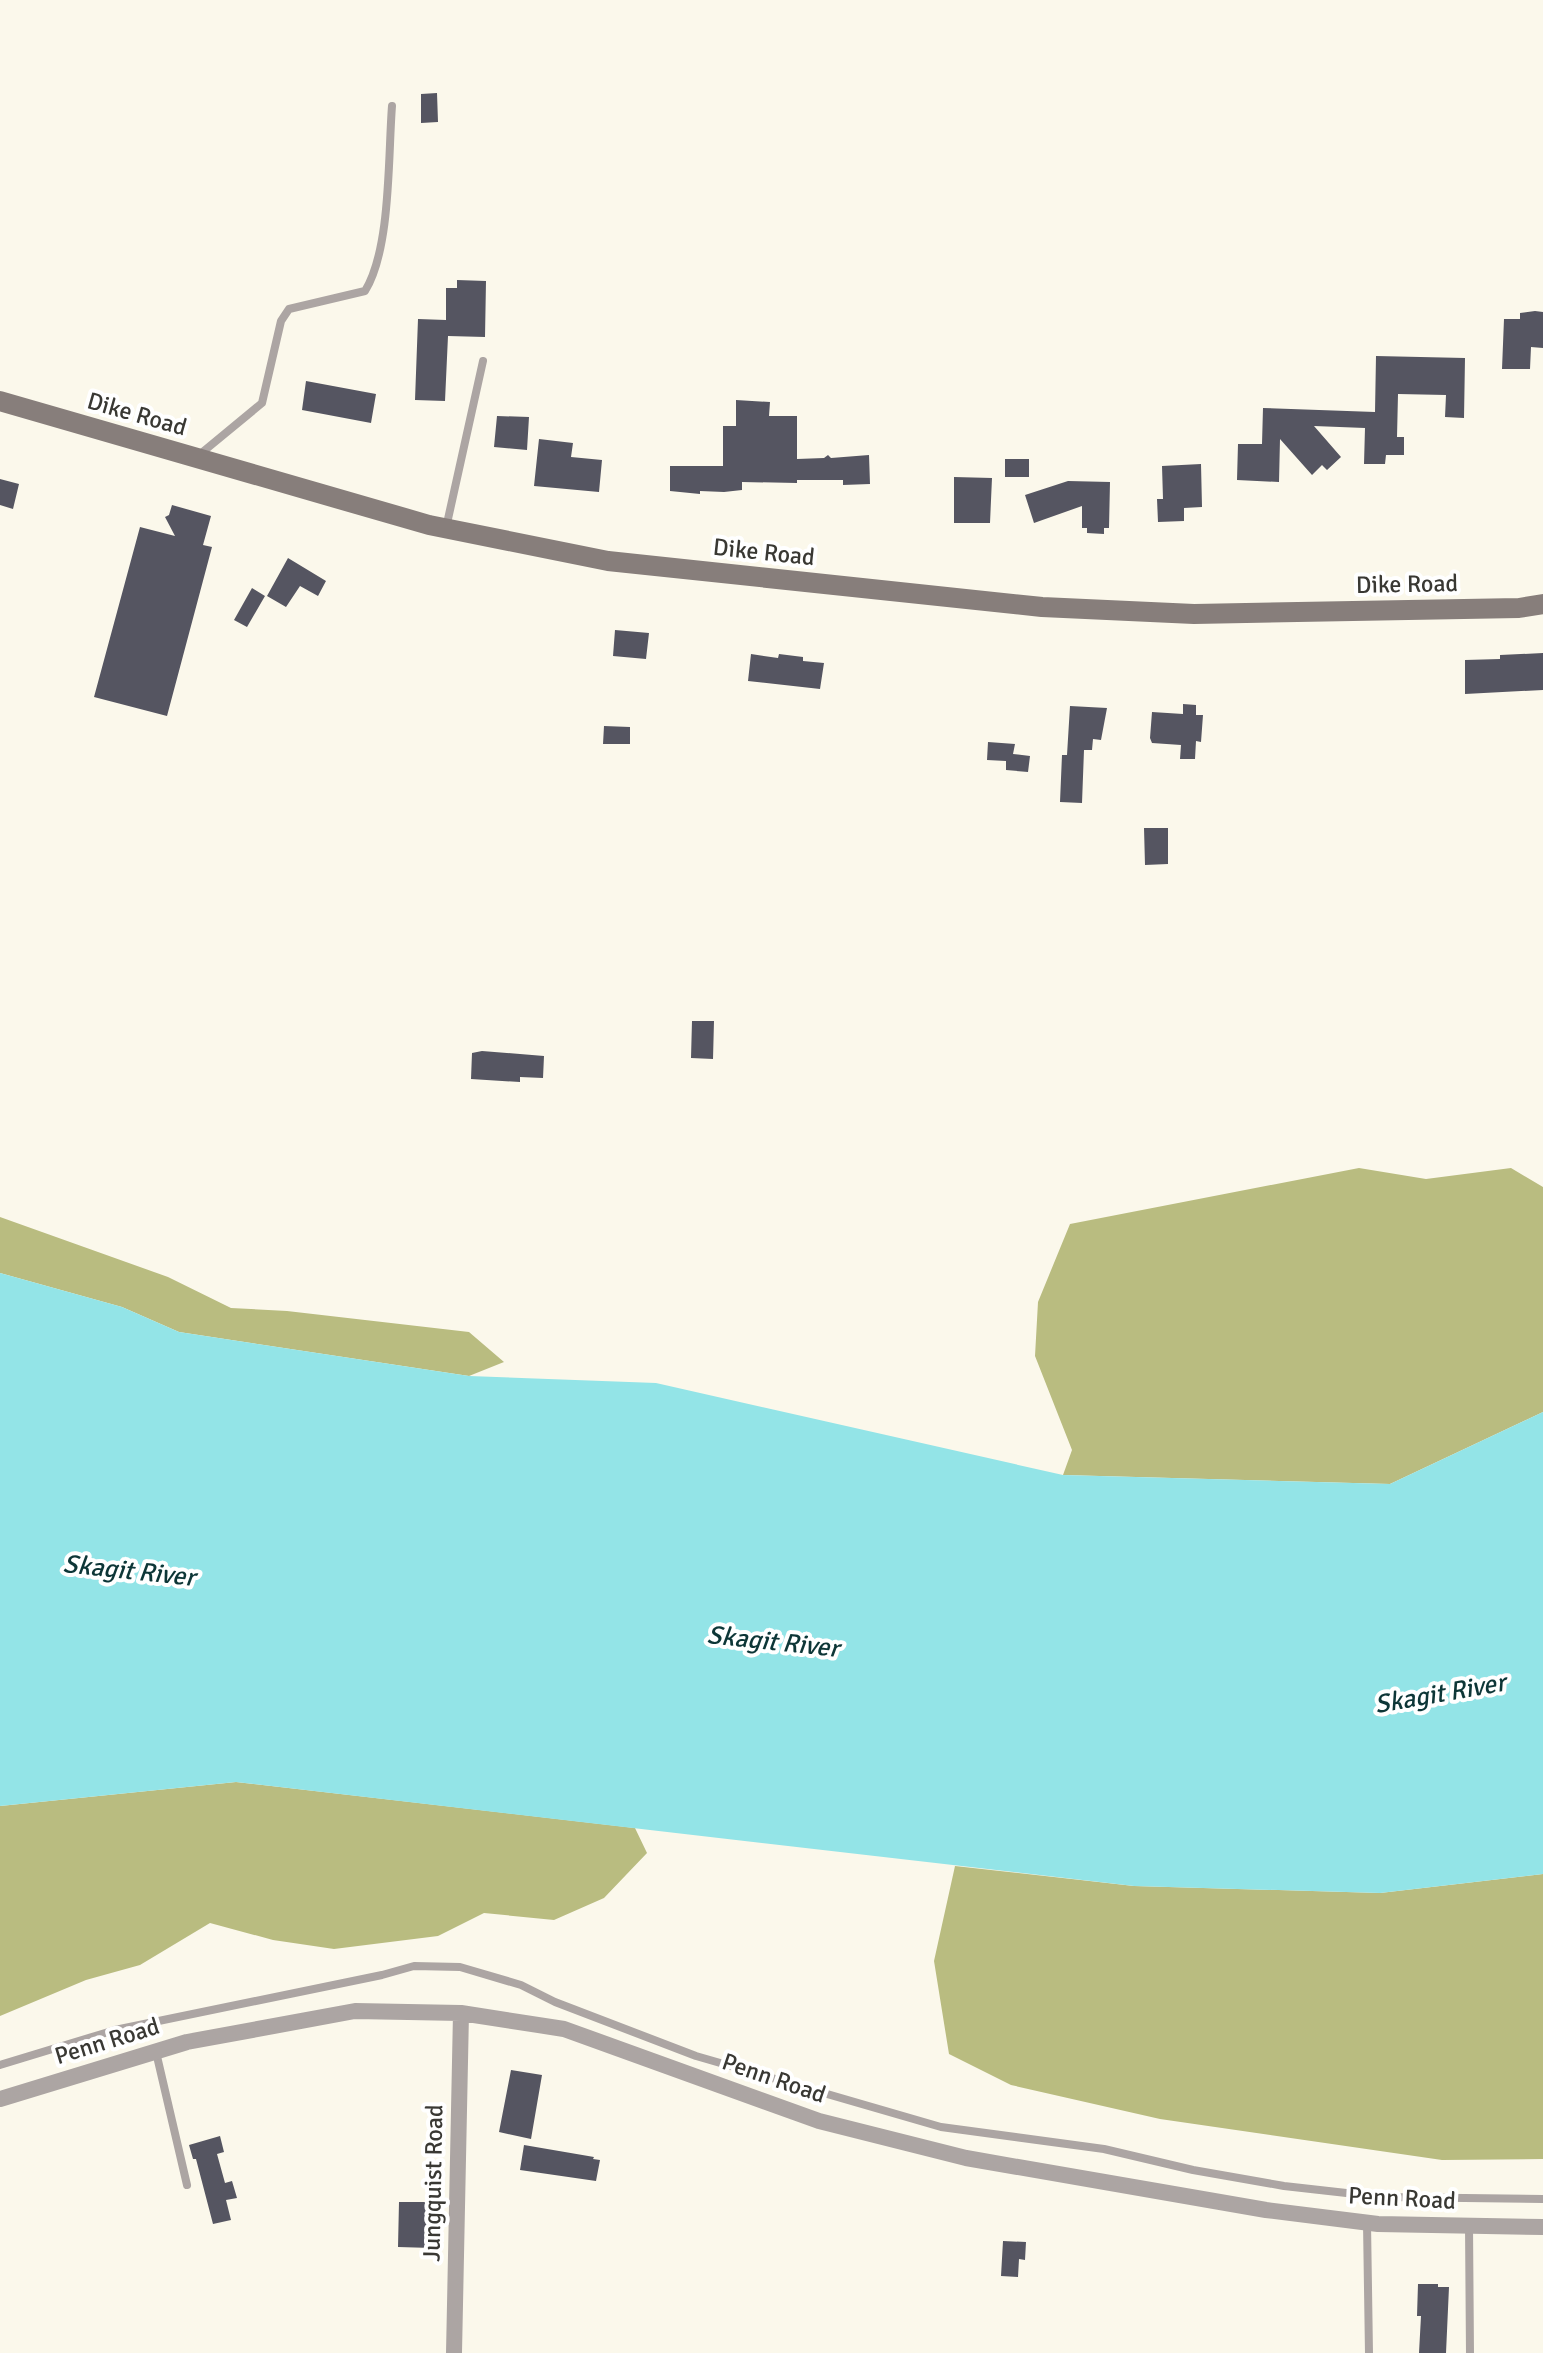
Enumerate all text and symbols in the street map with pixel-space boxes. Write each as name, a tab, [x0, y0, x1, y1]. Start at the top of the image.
street label: Dike Road	[84, 385, 190, 443]
street label: Dike Road	[712, 532, 816, 572]
street label: Dike Road	[1356, 568, 1458, 600]
water label: Skagit River	[61, 1548, 200, 1594]
water label: Skagit River	[705, 1619, 844, 1665]
water label: Skagit River	[1372, 1666, 1511, 1721]
street label: Penn Road	[51, 2011, 163, 2071]
street label: Penn Road	[718, 2046, 830, 2110]
street label: Jungquist Road	[417, 2104, 449, 2262]
street label: Penn Road	[1347, 2180, 1457, 2216]

